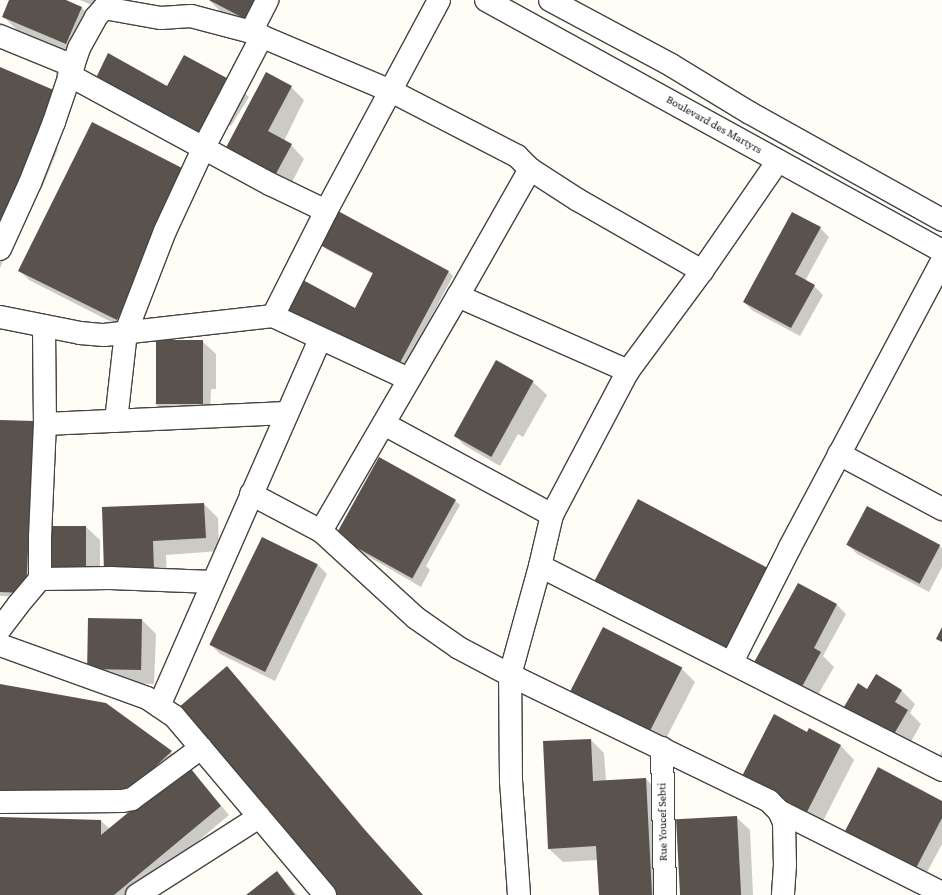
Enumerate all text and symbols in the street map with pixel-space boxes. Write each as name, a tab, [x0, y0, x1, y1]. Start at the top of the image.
street label: Boulevard des Martyrs	[663, 93, 765, 157]
street label: Rue Youcef Sebti	[655, 783, 671, 861]

